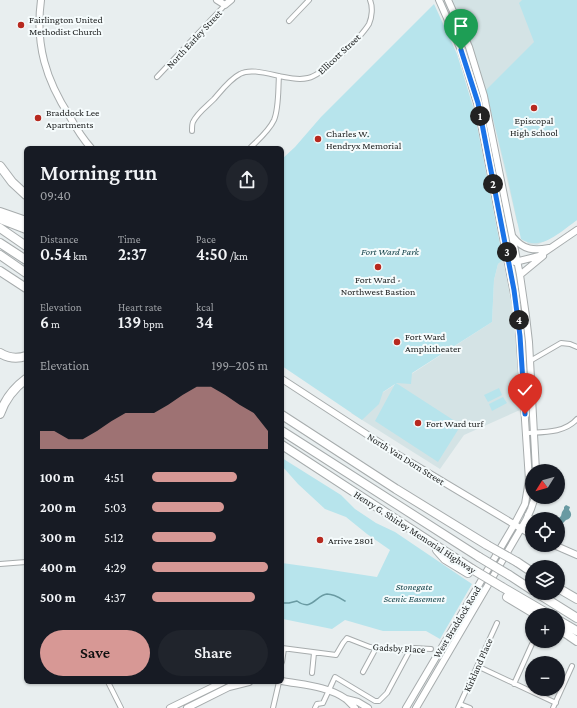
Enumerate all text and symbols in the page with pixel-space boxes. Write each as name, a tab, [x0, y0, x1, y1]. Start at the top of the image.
street label: North Earley Street	[164, 7, 224, 71]
pin	[444, 9, 478, 50]
place label: Fairlington United Methodist Church	[29, 14, 103, 37]
icon: arrive	[450, 15, 472, 37]
marker: Fairlington United Methodist Church	[16, 20, 26, 30]
street label: Ellicott Street	[315, 31, 363, 77]
marker: Episcopal High School	[529, 103, 539, 113]
pin: 1	[470, 106, 490, 126]
place label: Braddock Lee Apartments	[46, 107, 100, 130]
text: 1	[478, 110, 482, 122]
marker: Braddock Lee Apartments	[33, 113, 43, 123]
place label: Episcopal High School	[510, 115, 558, 138]
place label: Charles W. Hendryx Memorial	[326, 128, 402, 151]
marker: Charles W. Hendryx Memorial	[313, 134, 323, 144]
button: share	[226, 159, 268, 201]
text: Morning run	[40, 160, 157, 185]
pin: 2	[483, 174, 503, 194]
text: 2	[490, 178, 496, 190]
text: 09:40	[40, 188, 71, 203]
text: Distance	[40, 233, 78, 245]
text: Time	[118, 233, 141, 245]
text: Pace	[196, 233, 216, 245]
pin: 3	[497, 242, 517, 262]
text: 0.54	[40, 245, 71, 264]
text: 2:37	[118, 245, 147, 264]
text: 4:50	[196, 245, 228, 264]
park label: Fort Ward Park	[361, 246, 420, 257]
text: 3	[504, 246, 510, 258]
text: km	[71, 250, 87, 262]
text: /km	[228, 250, 248, 262]
marker: Fort Ward - Northwest Bastion	[373, 262, 383, 272]
place label: Fort Ward - Northwest Bastion	[341, 274, 416, 297]
text: Elevation	[40, 301, 82, 313]
text: Heart rate	[118, 301, 162, 313]
text: kcal	[196, 301, 214, 313]
pin: 4	[509, 310, 529, 330]
text: 6	[40, 313, 49, 332]
text: 139	[118, 313, 141, 332]
text: 34	[196, 313, 213, 332]
text: 4	[516, 314, 522, 326]
text: m	[49, 318, 60, 330]
text: bpm	[141, 318, 164, 330]
place label: Fort Ward Amphitheater	[405, 331, 461, 354]
marker: Fort Ward Amphitheater	[392, 337, 402, 347]
text: Elevation	[40, 358, 89, 373]
text: 199–205 m	[212, 358, 268, 373]
pin	[508, 373, 542, 414]
icon: check	[514, 379, 536, 401]
marker: Fort Ward turf	[413, 418, 423, 428]
place label: Fort Ward turf	[426, 418, 484, 429]
street label: North Van Dorn Street	[366, 431, 447, 487]
north arrow	[525, 464, 565, 504]
map controls	[525, 464, 565, 696]
text: 100 m	[40, 470, 74, 485]
text: 4:51	[104, 470, 124, 485]
street label: Henry G. Shirley Memorial Highway	[352, 488, 478, 576]
text: 200 m	[40, 500, 76, 515]
text: 5:03	[104, 500, 127, 515]
button: locate	[525, 512, 565, 552]
text: 300 m	[40, 530, 76, 545]
text: 5:12	[104, 530, 124, 545]
marker: Arrive 2801	[315, 535, 325, 545]
place label: Arrive 2801	[328, 535, 373, 546]
text: 400 m	[40, 560, 76, 575]
text: 4:29	[104, 560, 126, 575]
button: layers	[525, 560, 565, 600]
park label: Stonegate Scenic Easement	[383, 581, 446, 604]
street label: West Braddock Road	[431, 583, 483, 660]
text: 500 m	[40, 590, 76, 605]
text: 4:37	[104, 590, 126, 605]
button: +	[525, 608, 565, 648]
button: Save	[40, 630, 150, 676]
button: Share	[158, 630, 268, 676]
street label: Kirkland Place	[461, 636, 495, 693]
street label: Gadsby Place	[373, 641, 426, 655]
button: −	[525, 656, 565, 696]

